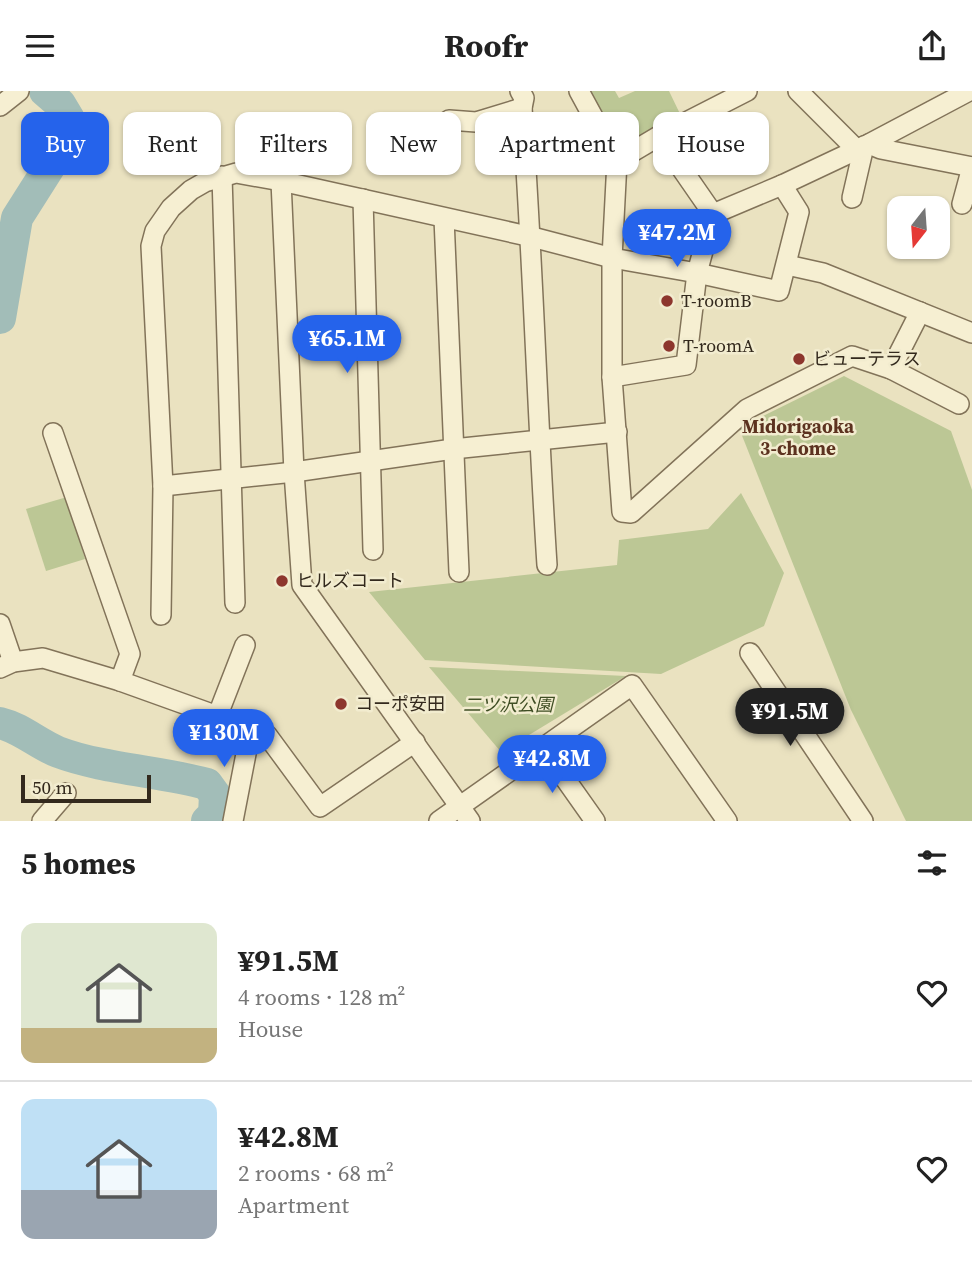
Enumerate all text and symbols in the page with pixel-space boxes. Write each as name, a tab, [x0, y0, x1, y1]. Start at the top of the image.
text: Roofr	[444, 24, 528, 68]
icon: menu	[21, 27, 59, 65]
icon: share	[913, 27, 951, 65]
chip: Buy	[21, 112, 109, 175]
chip: Rent	[123, 112, 221, 175]
chip: Filters	[235, 112, 352, 175]
chip: New	[366, 112, 461, 175]
chip: Apartment	[475, 112, 639, 175]
chip: House	[653, 112, 769, 175]
north arrow	[887, 196, 950, 259]
map controls	[887, 196, 950, 259]
pin: ¥47.2M	[620, 209, 734, 269]
text: ¥47.2M	[638, 216, 716, 248]
place label: T-roomB	[681, 288, 751, 313]
marker: T-roomB	[659, 293, 675, 309]
pin: ¥65.1M	[290, 315, 404, 375]
text: ¥65.1M	[308, 322, 386, 354]
place label: T-roomA	[683, 333, 754, 358]
marker: T-roomA	[661, 338, 677, 354]
place label: ビューテラス	[813, 346, 921, 371]
marker: ビューテラス	[791, 351, 807, 367]
district label: Midorigaoka 3-chome	[742, 413, 855, 461]
place label: ヒルズコート	[296, 568, 404, 593]
marker: ヒルズコート	[274, 573, 290, 589]
pin: ¥91.5M	[733, 689, 847, 748]
place label: コーポ安田	[355, 691, 445, 716]
park label: 二ツ沢公園	[463, 692, 556, 717]
text: ¥91.5M	[751, 695, 829, 727]
marker: コーポ安田	[333, 696, 349, 712]
pin: ¥130M	[175, 709, 273, 769]
text: ¥130M	[189, 716, 259, 748]
pin: ¥42.8M	[495, 735, 609, 795]
text: ¥42.8M	[513, 742, 591, 774]
scale bar	[21, 772, 150, 804]
text: 50 m	[32, 774, 73, 800]
text: 5 homes	[21, 843, 136, 884]
icon: filters	[913, 844, 951, 882]
text: ¥91.5M	[238, 940, 339, 981]
icon: home	[77, 951, 161, 1035]
icon: heart	[913, 974, 951, 1012]
text: 4 rooms · 128 m²	[238, 981, 405, 1013]
text: House	[238, 1013, 303, 1045]
text: ¥42.8M	[238, 1116, 339, 1157]
icon: home	[77, 1127, 161, 1211]
icon: heart	[913, 1150, 951, 1188]
text: 2 rooms · 68 m²	[238, 1157, 394, 1189]
text: Apartment	[238, 1189, 349, 1221]

